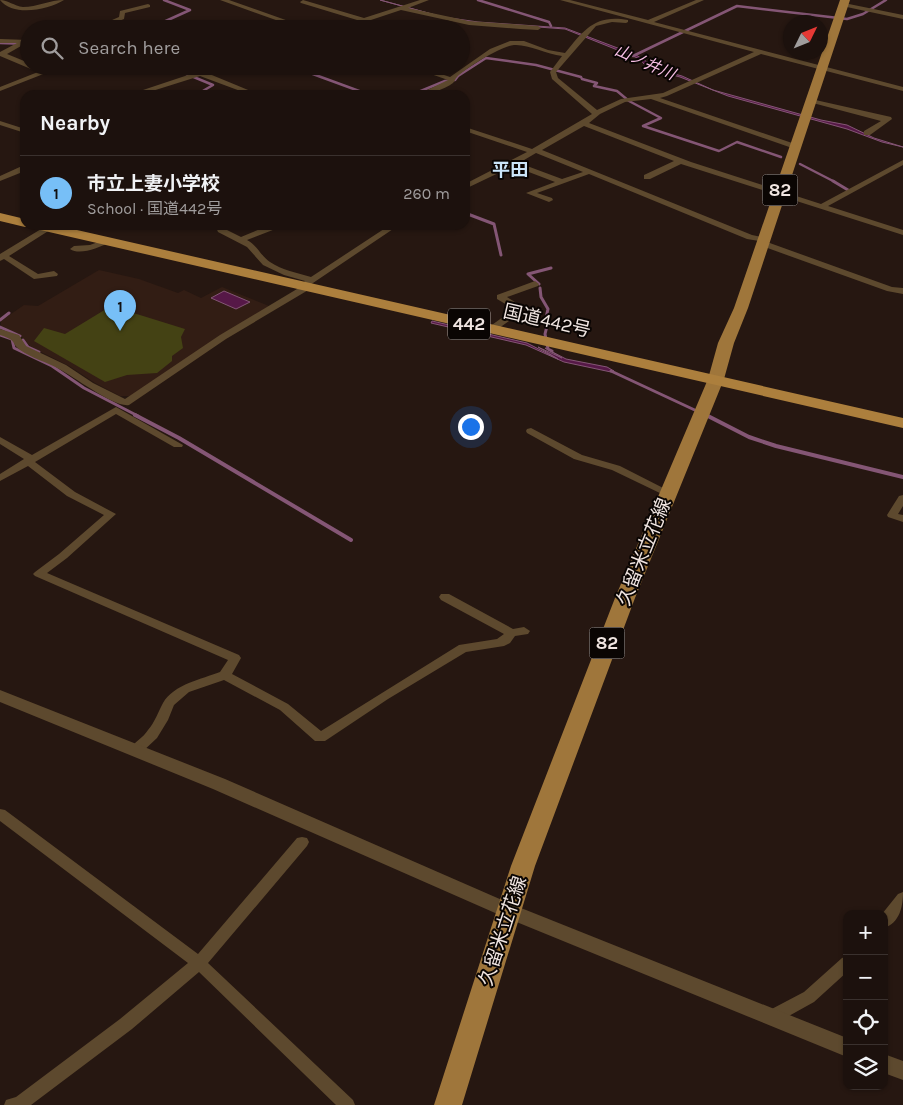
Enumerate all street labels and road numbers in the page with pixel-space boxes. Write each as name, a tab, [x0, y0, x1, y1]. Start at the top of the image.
road number: 82	[762, 174, 798, 206]
street label: 国道442号	[501, 300, 593, 342]
road number: 442	[448, 308, 490, 339]
street label: 久留米立花線	[612, 495, 676, 609]
road number: 82	[590, 628, 624, 658]
street label: 久留米立花線	[475, 873, 531, 989]

